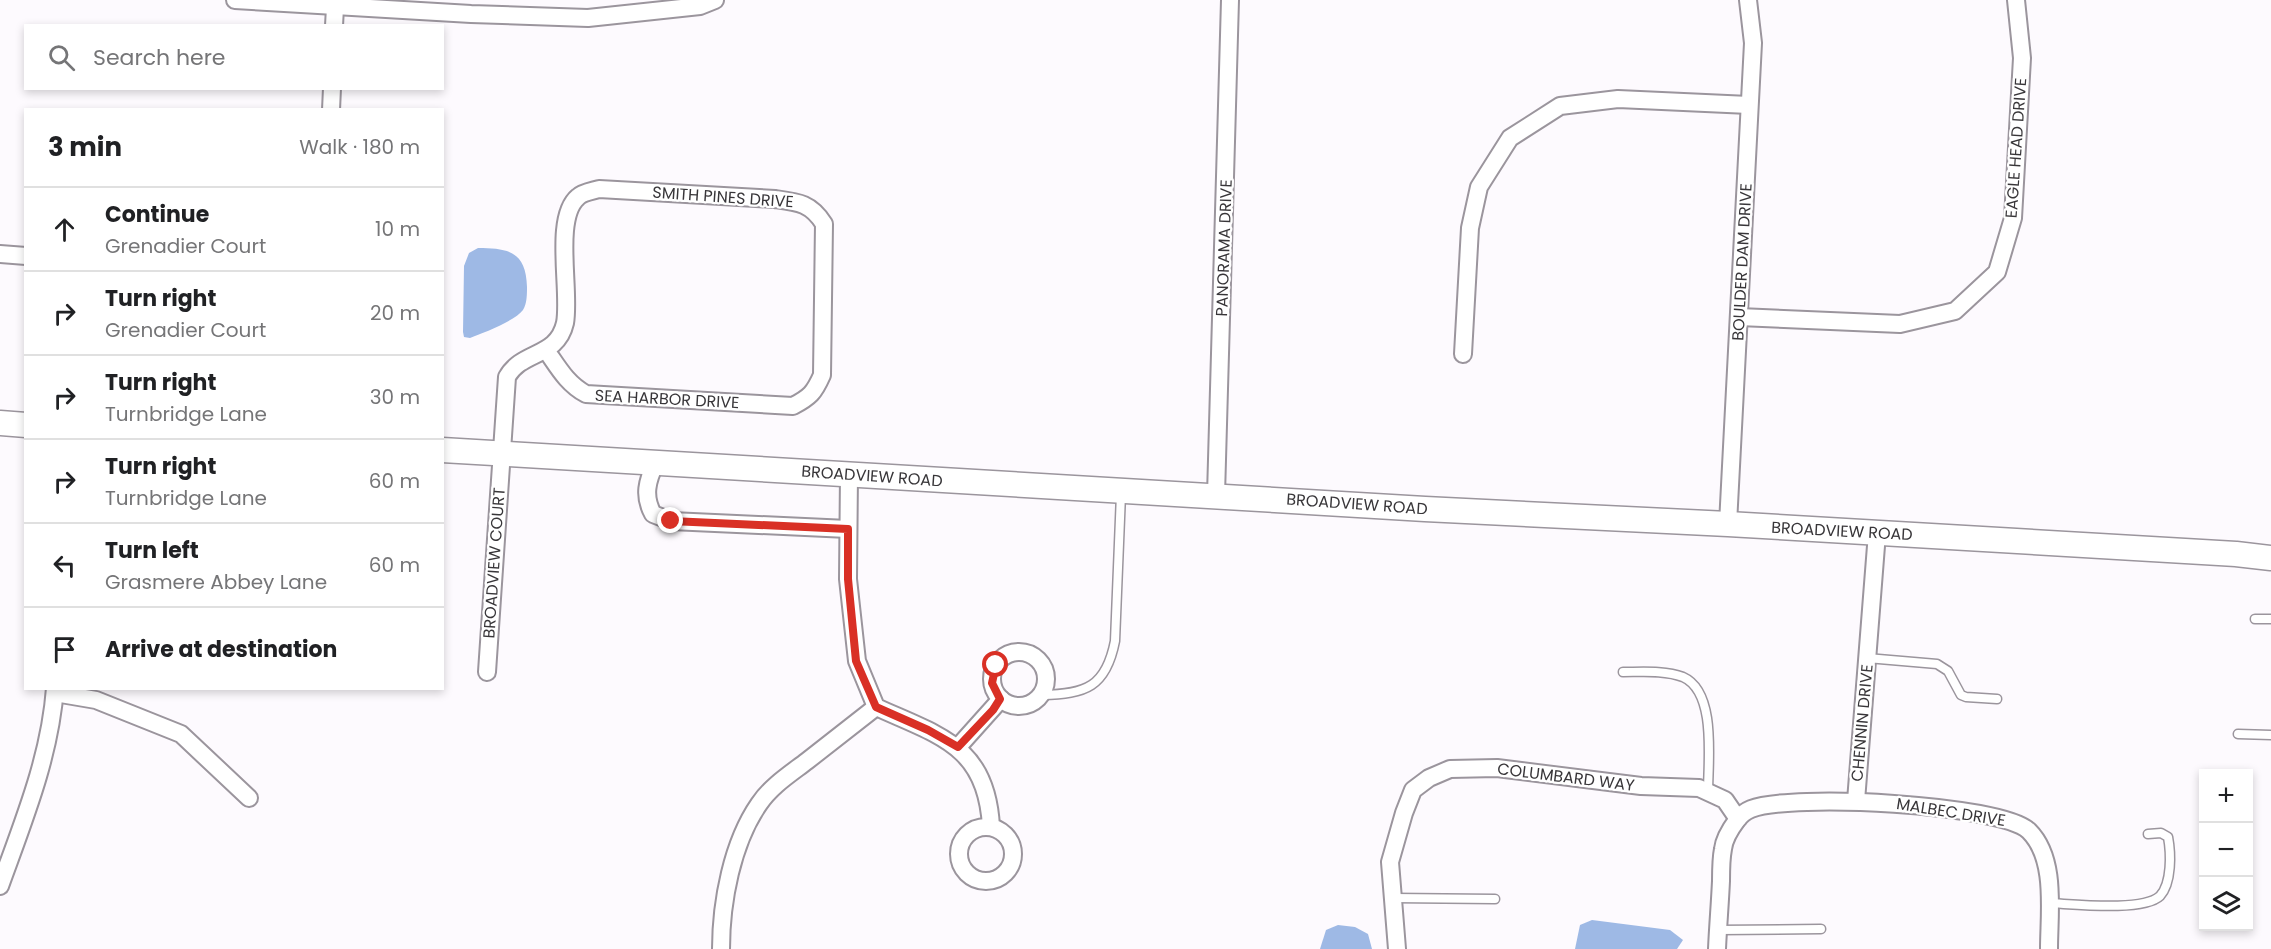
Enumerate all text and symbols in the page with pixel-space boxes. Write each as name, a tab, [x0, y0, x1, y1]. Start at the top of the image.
search box	[24, 24, 444, 90]
icon: search	[45, 41, 78, 74]
text: Search here	[93, 42, 226, 73]
street label: EAGLE HEAD DRIVE	[2000, 77, 2032, 219]
text: 3 min	[48, 129, 122, 165]
text: Walk · 180 m	[299, 133, 420, 161]
street label: PANORAMA DRIVE	[1210, 179, 1238, 317]
street label: SMITH PINES DRIVE	[652, 181, 794, 213]
street label: BOULDER DAM DRIVE	[1726, 183, 1758, 341]
text: Continue	[105, 199, 209, 230]
icon: ahead	[48, 213, 81, 246]
text: 10 m	[375, 215, 420, 243]
text: Grenadier Court	[105, 232, 266, 260]
text: Turn right	[105, 283, 216, 314]
icon: right	[48, 297, 81, 330]
text: 20 m	[370, 299, 420, 327]
text: Grenadier Court	[105, 316, 266, 344]
text: Turn right	[105, 367, 216, 398]
icon: right	[48, 381, 81, 414]
text: 30 m	[370, 383, 420, 411]
street label: SEA HARBOR DRIVE	[594, 384, 740, 414]
text: Turnbridge Lane	[105, 400, 267, 428]
text: Turn right	[105, 451, 216, 482]
street label: BROADVIEW ROAD	[801, 460, 943, 492]
icon: right	[48, 465, 81, 498]
text: 60 m	[369, 467, 420, 495]
text: Turnbridge Lane	[105, 484, 267, 512]
street label: BROADVIEW COURT	[477, 486, 511, 639]
street label: BROADVIEW ROAD	[1286, 488, 1428, 520]
route end	[657, 507, 683, 533]
street label: BROADVIEW ROAD	[1771, 516, 1913, 546]
text: Turn left	[105, 535, 199, 566]
icon: left	[48, 549, 81, 582]
text: 60 m	[369, 551, 420, 579]
text: Grasmere Abbey Lane	[105, 568, 327, 596]
icon: arrive	[48, 633, 81, 666]
text: Arrive at destination	[105, 634, 337, 665]
route start	[982, 651, 1008, 677]
street label: CHENNIN DRIVE	[1845, 663, 1879, 783]
street label: COLUMBARD WAY	[1496, 757, 1637, 797]
map controls	[2199, 769, 2253, 931]
button: +	[2199, 769, 2253, 823]
street label: MALBEC DRIVE	[1895, 792, 2007, 832]
button: −	[2199, 823, 2253, 877]
button: layers	[2199, 877, 2253, 931]

